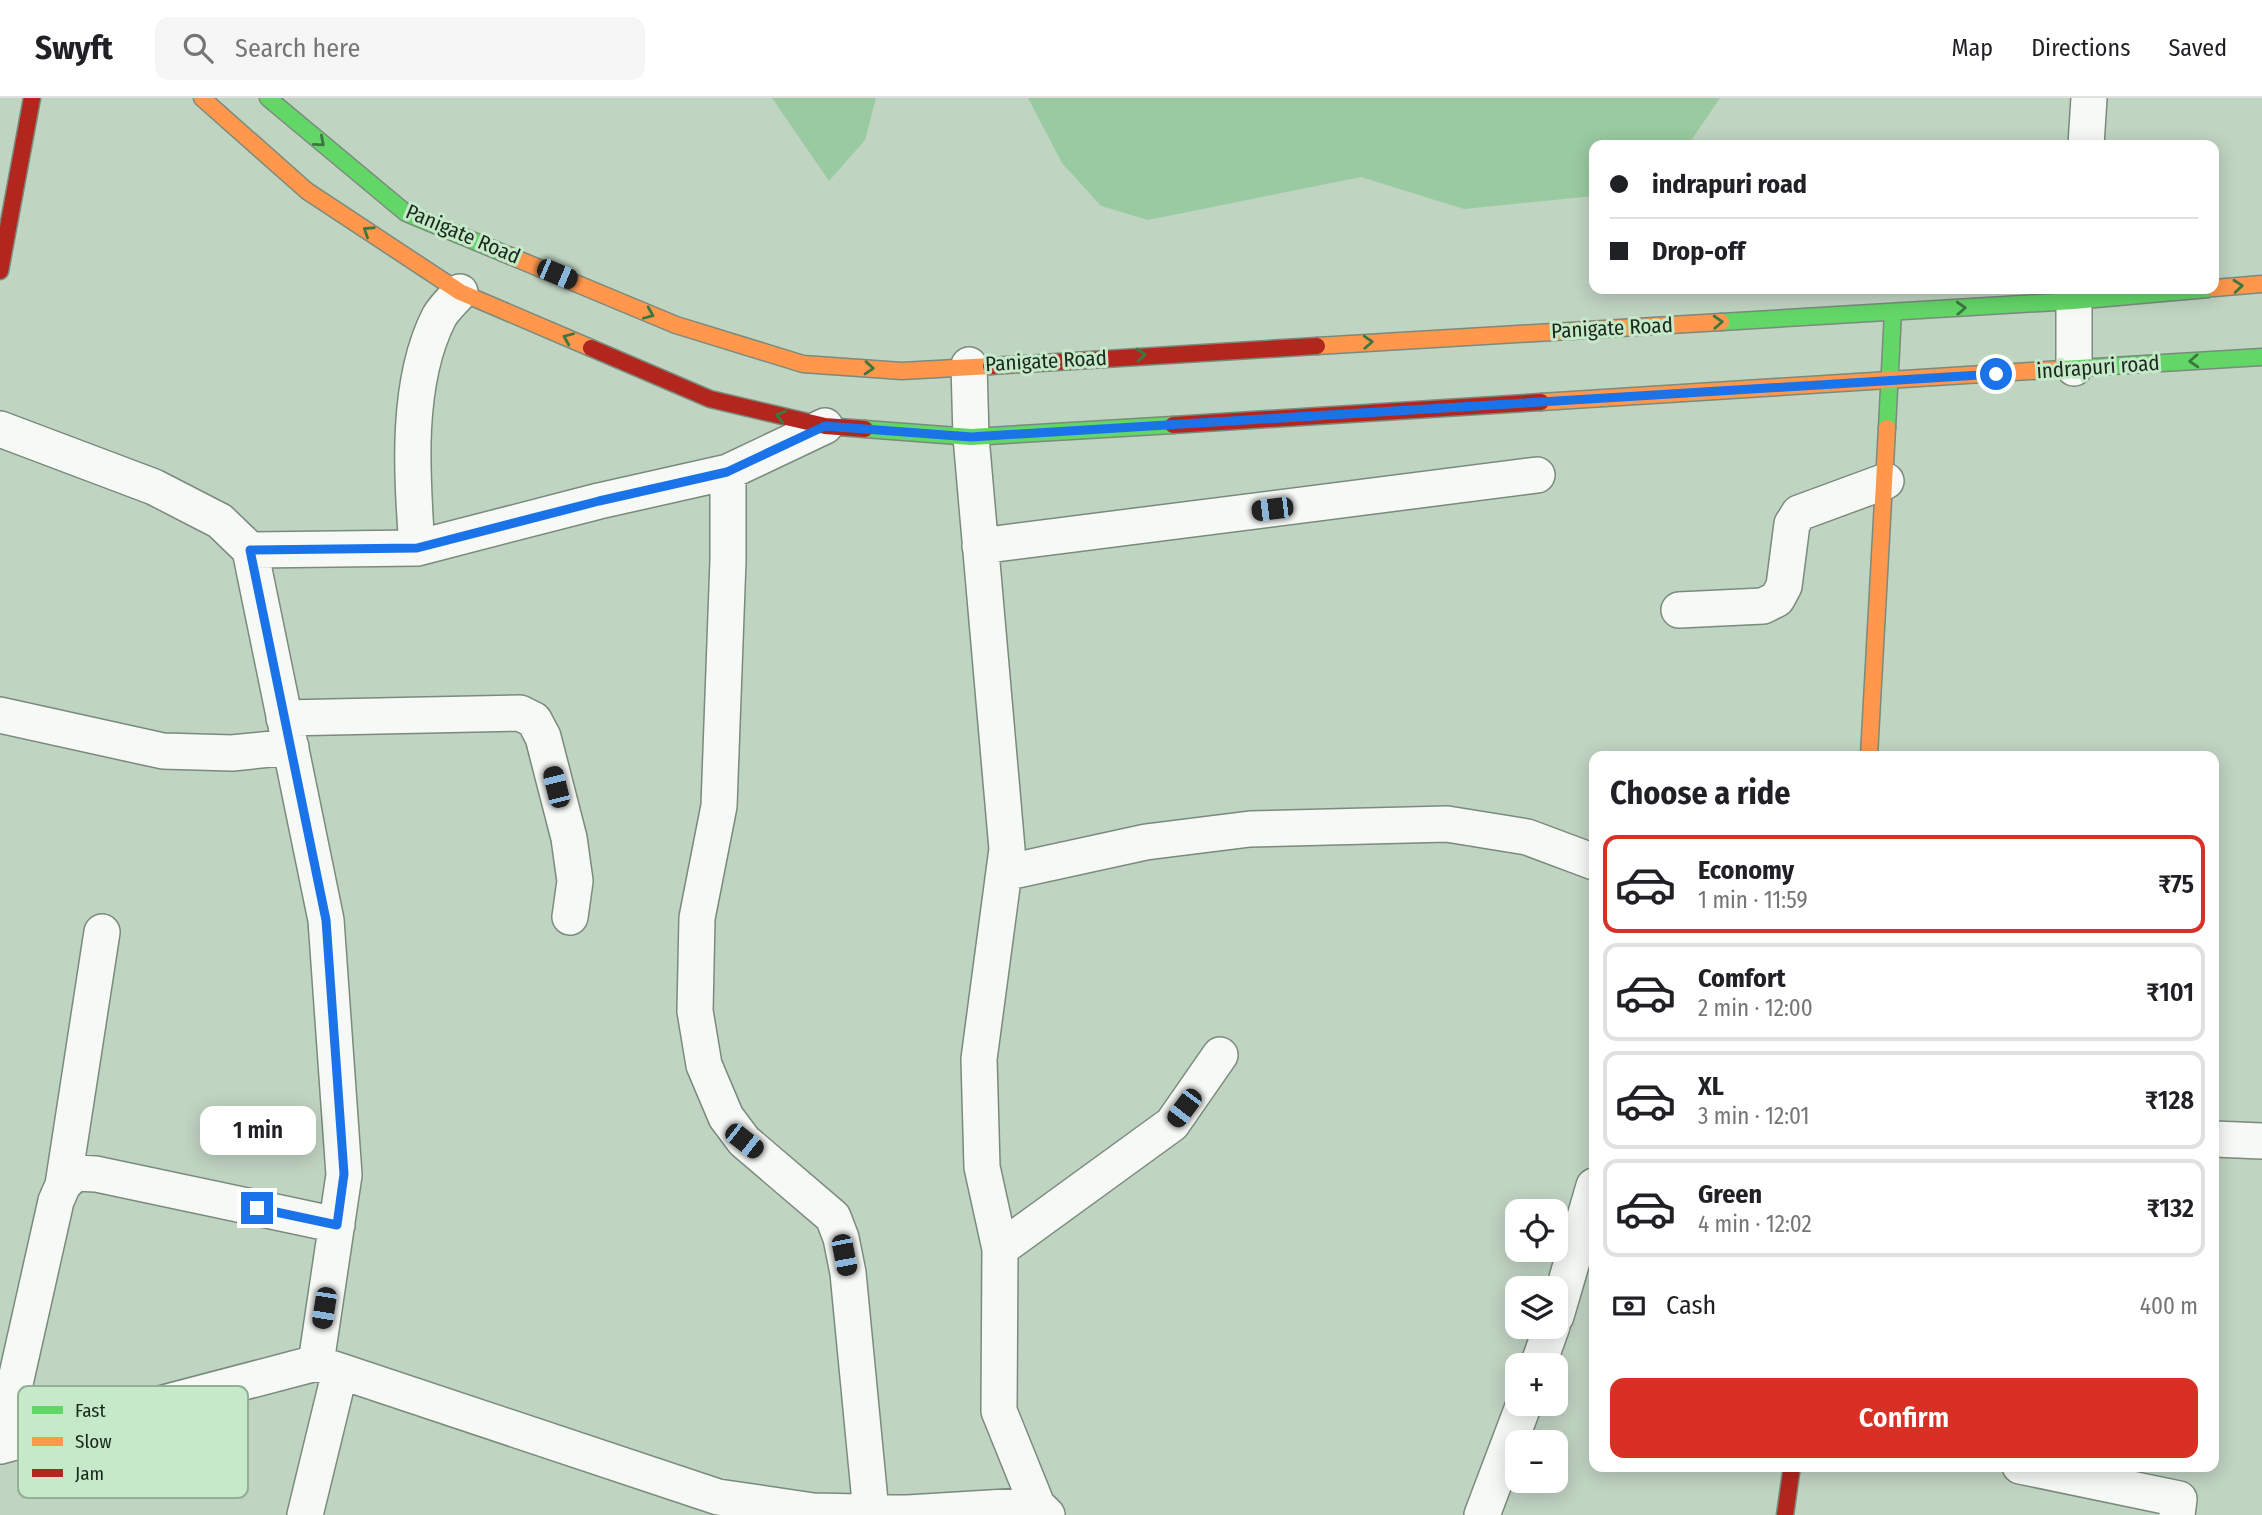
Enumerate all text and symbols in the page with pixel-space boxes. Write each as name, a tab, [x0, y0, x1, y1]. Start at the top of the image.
search box	[155, 17, 645, 80]
text: Swyft	[35, 28, 113, 68]
icon: search	[179, 29, 217, 67]
text: Search here	[235, 33, 360, 64]
text: Map	[1952, 34, 1993, 62]
text: Directions	[2031, 34, 2130, 62]
text: Saved	[2168, 34, 2227, 62]
one-way arrow	[312, 134, 325, 147]
text: indrapuri road	[1652, 169, 1807, 200]
street label: Panigate Road	[402, 198, 524, 270]
one-way arrow	[363, 227, 376, 240]
text: Drop-off	[1652, 236, 1745, 267]
car	[534, 256, 581, 292]
one-way arrow	[2233, 279, 2244, 294]
one-way arrow	[1956, 301, 1967, 316]
one-way arrow	[642, 306, 655, 320]
street label: Panigate Road	[1551, 312, 1673, 344]
one-way arrow	[1712, 315, 1723, 330]
one-way arrow	[563, 332, 575, 346]
one-way arrow	[1363, 335, 1374, 350]
street label: Panigate Road	[985, 345, 1107, 377]
one-way arrow	[1136, 348, 1147, 363]
street label: indrapuri road	[2036, 350, 2160, 384]
one-way arrow	[2188, 353, 2199, 368]
route start	[1980, 358, 2012, 390]
one-way arrow	[863, 361, 874, 376]
one-way arrow	[775, 410, 787, 424]
car	[1250, 496, 1295, 522]
car	[541, 764, 572, 810]
text: Choose a ride	[1610, 774, 1791, 812]
icon: car	[1614, 853, 1677, 916]
text: Economy	[1698, 855, 1794, 886]
text: ₹75	[2158, 869, 2194, 900]
text: 1 min · 11:59	[1698, 886, 1808, 914]
icon: car	[1614, 961, 1677, 1024]
text: Comfort	[1698, 963, 1786, 994]
text: ₹101	[2146, 977, 2194, 1008]
text: 2 min · 12:00	[1698, 994, 1813, 1022]
icon: car	[1614, 1069, 1677, 1132]
text: XL	[1698, 1071, 1724, 1102]
car	[1163, 1085, 1206, 1131]
text: ₹128	[2145, 1085, 2194, 1116]
text: 3 min · 12:01	[1698, 1102, 1809, 1130]
callout: 1 min	[199, 1107, 315, 1156]
text: 1 min	[233, 1116, 283, 1144]
car	[721, 1120, 768, 1162]
icon: car	[1614, 1177, 1677, 1240]
text: Green	[1698, 1179, 1762, 1210]
route end	[241, 1192, 273, 1224]
text: ₹132	[2147, 1193, 2194, 1224]
map controls	[1505, 1199, 1568, 1493]
button: locate	[1505, 1199, 1568, 1262]
text: 4 min · 12:02	[1698, 1210, 1812, 1238]
car	[830, 1232, 859, 1278]
button: layers	[1505, 1276, 1568, 1339]
car	[311, 1286, 338, 1330]
icon: cash	[1610, 1287, 1648, 1325]
text: Cash	[1666, 1290, 1716, 1321]
text: 400 m	[2140, 1292, 2198, 1320]
button: +	[1505, 1353, 1568, 1416]
button: Confirm	[1610, 1378, 2198, 1458]
legend	[18, 1386, 248, 1498]
text: Fast	[75, 1399, 106, 1422]
text: Slow	[75, 1430, 112, 1453]
button: −	[1505, 1430, 1568, 1493]
text: Jam	[75, 1462, 104, 1485]

